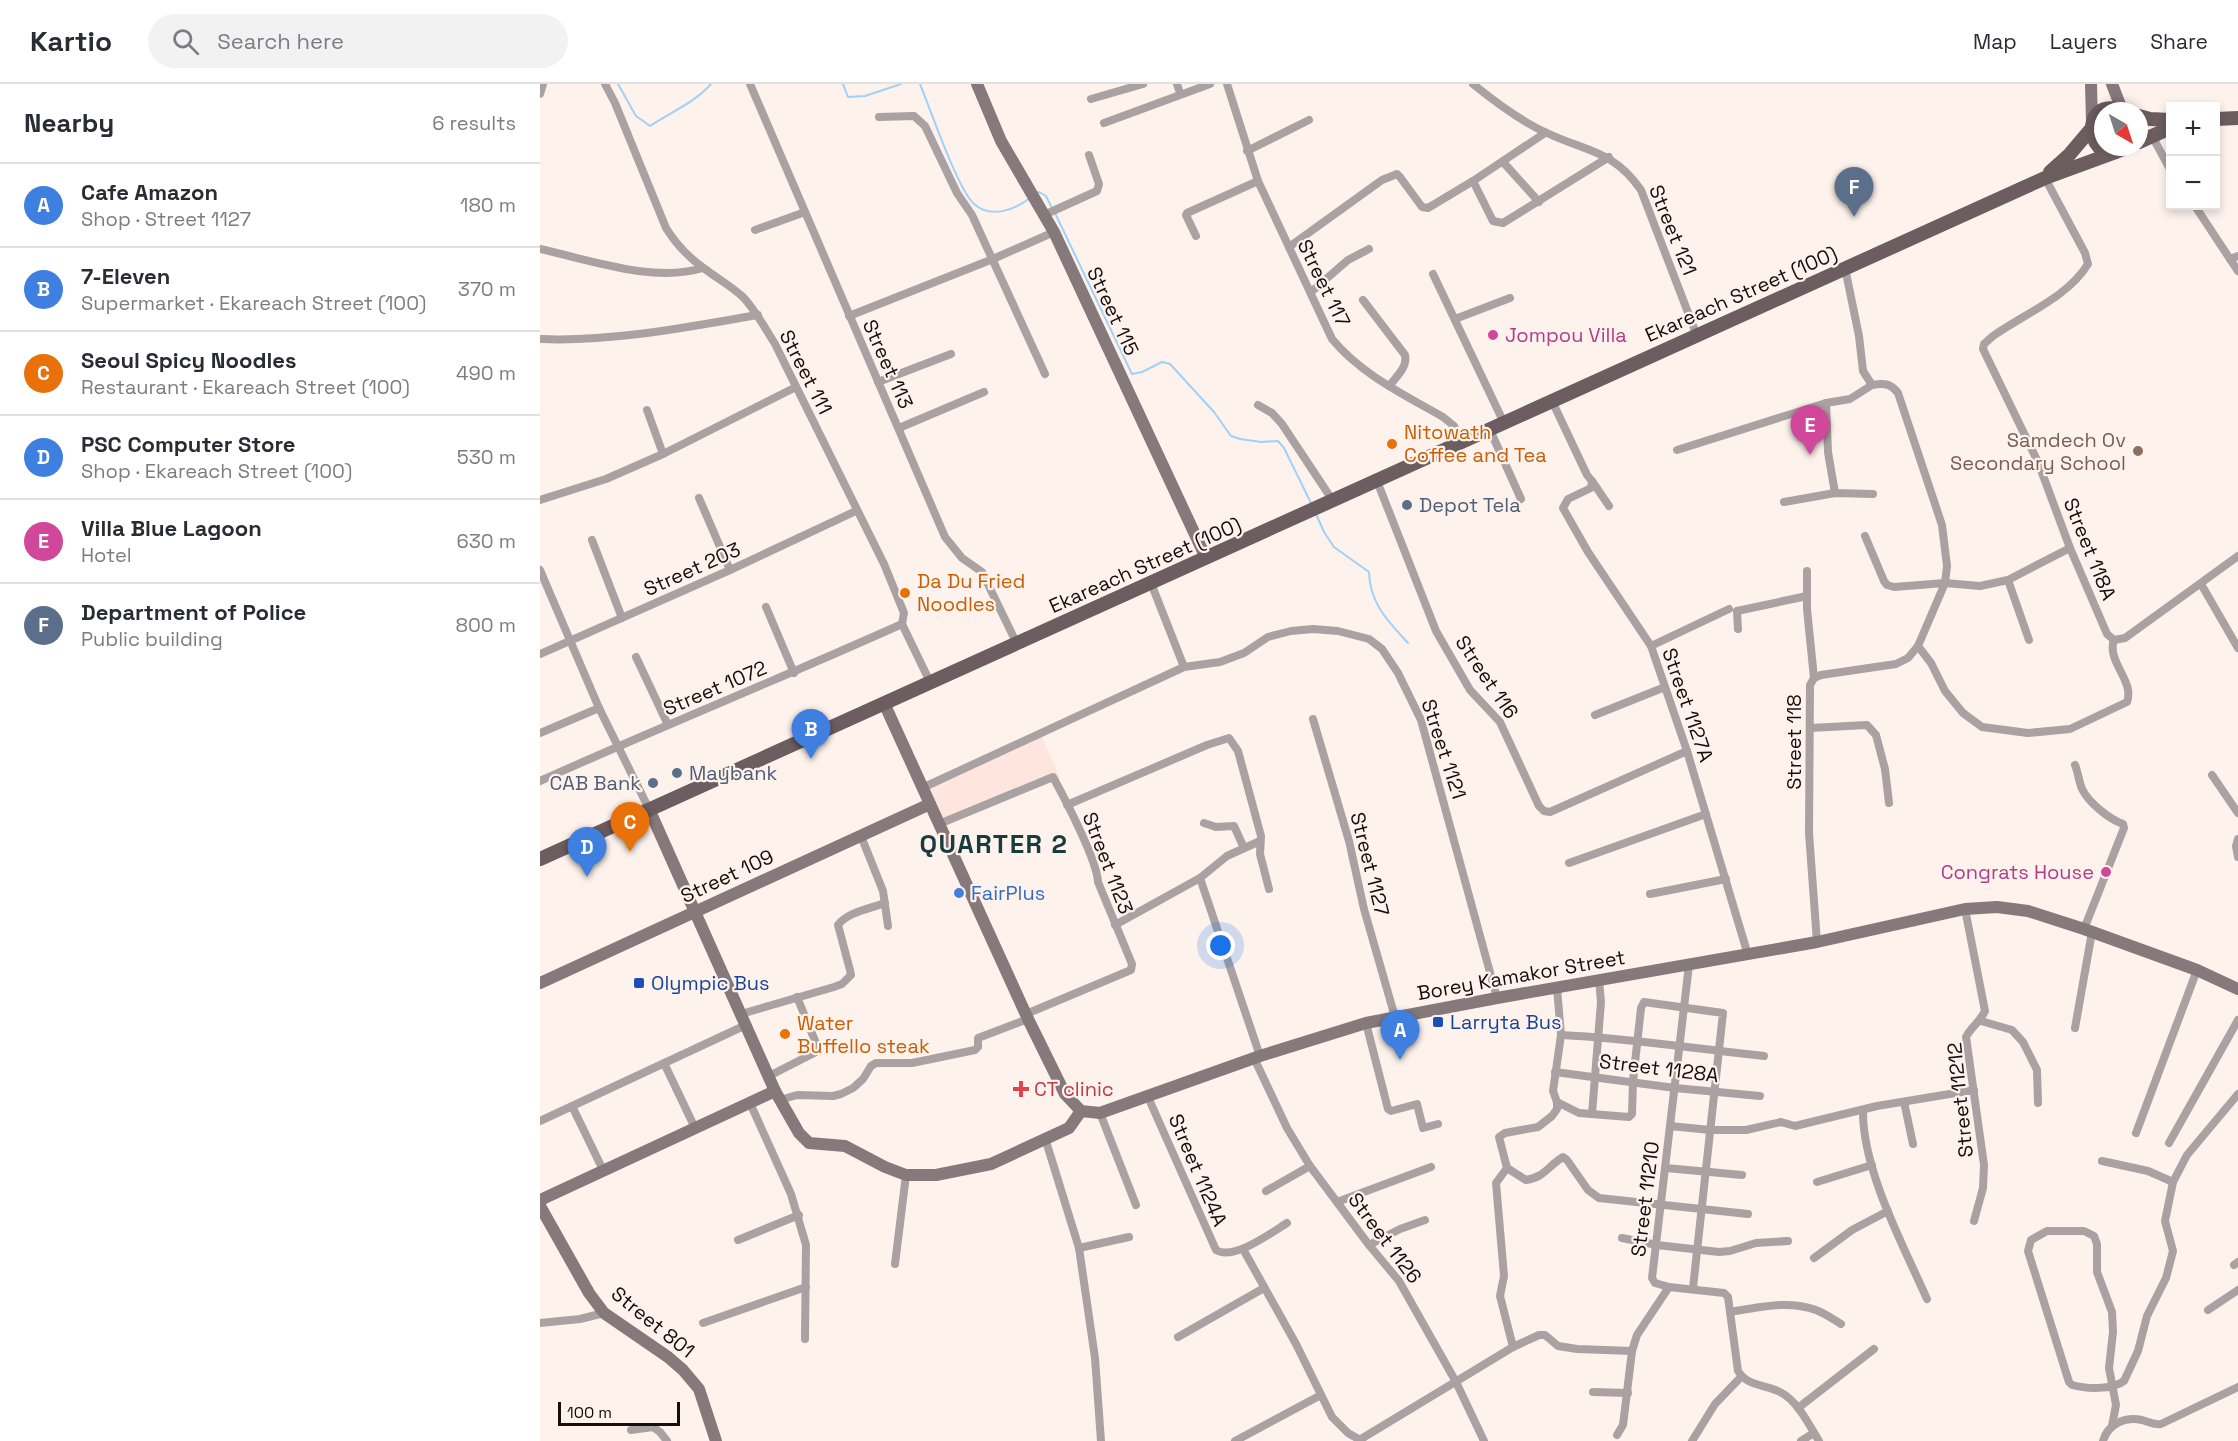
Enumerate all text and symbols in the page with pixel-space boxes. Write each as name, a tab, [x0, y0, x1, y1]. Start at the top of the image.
search box	[148, 14, 568, 68]
text: Kartio	[30, 23, 112, 59]
icon: search	[169, 25, 202, 58]
text: Search here	[217, 27, 344, 55]
text: Map	[1973, 28, 2017, 55]
text: Layers	[2050, 28, 2117, 55]
text: Share	[2150, 28, 2208, 55]
north arrow	[2094, 102, 2148, 156]
map controls	[2166, 102, 2220, 210]
button: +	[2166, 102, 2220, 156]
text: Nearby	[24, 106, 114, 140]
text: 6 results	[432, 110, 516, 136]
button: −	[2166, 156, 2220, 210]
pin: F	[1834, 168, 1874, 217]
text: Cafe Amazon	[81, 178, 218, 206]
street label: Street 121	[1643, 181, 1703, 279]
text: A	[37, 192, 50, 218]
text: 180 m	[460, 192, 516, 218]
text: Shop · Street 1127	[81, 206, 251, 232]
street label: Street 117	[1292, 235, 1356, 331]
street label: Ekareach Street (100)	[1641, 240, 1841, 348]
text: 7-Eleven	[81, 262, 170, 290]
street label: Street 115	[1081, 262, 1145, 360]
text: B	[37, 276, 50, 302]
text: 370 m	[458, 276, 516, 302]
text: Supermarket · Ekareach Street (100)	[81, 290, 426, 316]
street label: Street 113	[857, 315, 919, 413]
place label: Jompou Villa	[1505, 322, 1627, 348]
street label: Street 111	[774, 325, 838, 419]
marker: Jompou Villa	[1486, 328, 1500, 342]
text: Seoul Spicy Noodles	[81, 346, 297, 374]
text: C	[37, 360, 50, 386]
text: 490 m	[456, 360, 516, 386]
text: Restaurant · Ekareach Street (100)	[81, 374, 410, 400]
pin: E	[1790, 406, 1830, 455]
place label: Nitowath Coffee and Tea	[1404, 419, 1547, 468]
place label: Samdech Ov Secondary School	[1950, 427, 2126, 476]
text: PSC Computer Store	[81, 430, 295, 458]
marker: Nitowath Coffee and Tea	[1385, 437, 1399, 451]
text: D	[37, 444, 50, 470]
text: 530 m	[457, 444, 516, 470]
marker: Samdech Ov Secondary School	[2131, 444, 2145, 458]
text: Shop · Ekareach Street (100)	[81, 458, 352, 484]
place label: Depot Tela	[1419, 492, 1521, 518]
street label: Street 118A	[2058, 494, 2122, 604]
marker: Depot Tela	[1400, 498, 1414, 512]
street label: Ekareach Street (100)	[1045, 511, 1245, 619]
text: Villa Blue Lagoon	[81, 514, 262, 542]
text: E	[38, 528, 49, 554]
text: 630 m	[457, 528, 516, 554]
street label: Street 203	[640, 536, 744, 602]
text: Hotel	[81, 542, 132, 568]
place label: Da Du Fried Noodles	[917, 568, 1026, 617]
marker: Da Du Fried Noodles	[898, 586, 912, 600]
text: Department of Police	[81, 598, 306, 626]
text: F	[38, 612, 49, 638]
text: 800 m	[456, 612, 516, 638]
text: Public building	[81, 626, 223, 652]
street label: Street 116	[1450, 630, 1524, 724]
street label: Street 1127A	[1656, 645, 1720, 766]
street label: Street 1072	[659, 654, 771, 722]
street label: Street 118	[1781, 694, 1807, 790]
street label: Street 1121	[1416, 696, 1472, 802]
pin: B	[792, 710, 830, 759]
place label: Maybank	[689, 760, 777, 786]
marker: Maybank	[670, 766, 684, 780]
place label: CAB Bank	[550, 770, 641, 796]
marker: CAB Bank	[646, 776, 660, 790]
pin: C	[610, 802, 650, 852]
street label: Street 1123	[1077, 808, 1139, 918]
street label: Street 1127	[1345, 809, 1395, 919]
district label: QUARTER 2	[919, 827, 1069, 861]
pin: D	[568, 828, 606, 877]
street label: Street 109	[676, 843, 778, 909]
place label: Congrats House	[1941, 859, 2094, 885]
marker: Congrats House	[2099, 865, 2113, 879]
place label: FairPlus	[971, 880, 1045, 906]
marker: FairPlus	[952, 886, 966, 900]
your location	[1206, 931, 1235, 960]
street label: Borey Kamakor Street	[1415, 944, 1627, 1006]
place label: Olympic Bus	[651, 970, 770, 996]
marker: Olympic Bus	[632, 976, 646, 990]
place label: Larryta Bus	[1450, 1009, 1562, 1035]
place label: Water Buffello steak	[797, 1010, 930, 1059]
pin: A	[1380, 1010, 1420, 1060]
marker: Larryta Bus	[1431, 1015, 1445, 1029]
marker: Water Buffello steak	[778, 1027, 792, 1041]
street label: Street 11212	[1941, 1041, 1979, 1159]
street label: Street 1128A	[1598, 1048, 1721, 1088]
place label: CT clinic	[1034, 1076, 1114, 1102]
marker: CT clinic	[1012, 1080, 1030, 1098]
street label: Street 1124A	[1163, 1110, 1233, 1230]
street label: Street 11210	[1625, 1140, 1665, 1258]
street label: Street 1126	[1342, 1187, 1428, 1289]
street label: Street 801	[606, 1280, 700, 1364]
scale bar	[558, 1399, 680, 1426]
text: 100 m	[567, 1402, 612, 1423]

